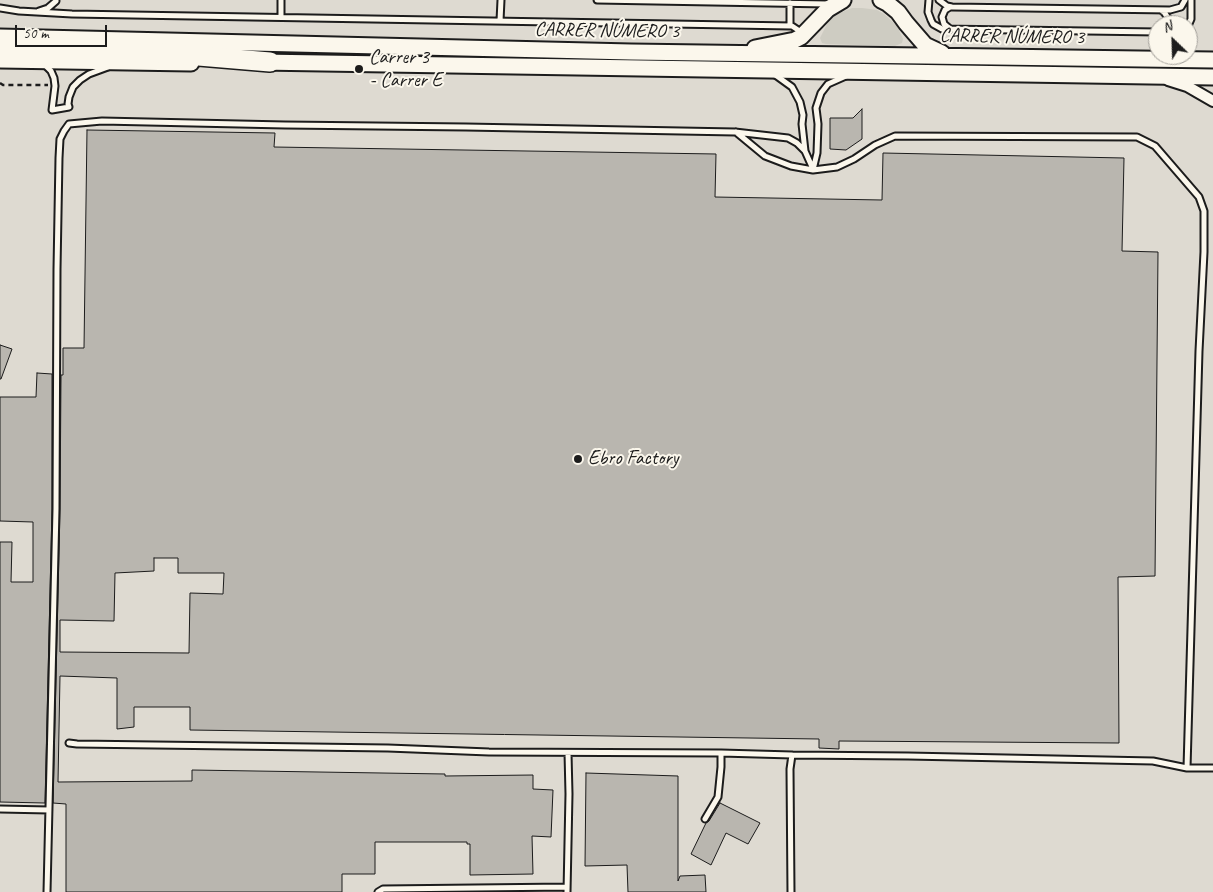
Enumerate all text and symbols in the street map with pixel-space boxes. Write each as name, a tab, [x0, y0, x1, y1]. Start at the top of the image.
scale bar	[18, 15, 110, 47]
north arrow	[1148, 15, 1198, 65]
text: N	[1160, 17, 1175, 36]
street label: CARRER NÚMERO 3	[534, 18, 680, 44]
text: 50 m	[23, 24, 49, 43]
street label: CARRER NÚMERO 3	[939, 24, 1085, 50]
place label: Carrer 3 - Carrer E	[369, 46, 442, 93]
marker: Carrer 3 - Carrer E	[353, 63, 365, 75]
place label: Ebro Factory	[588, 447, 678, 471]
marker: Ebro Factory	[572, 453, 584, 465]

